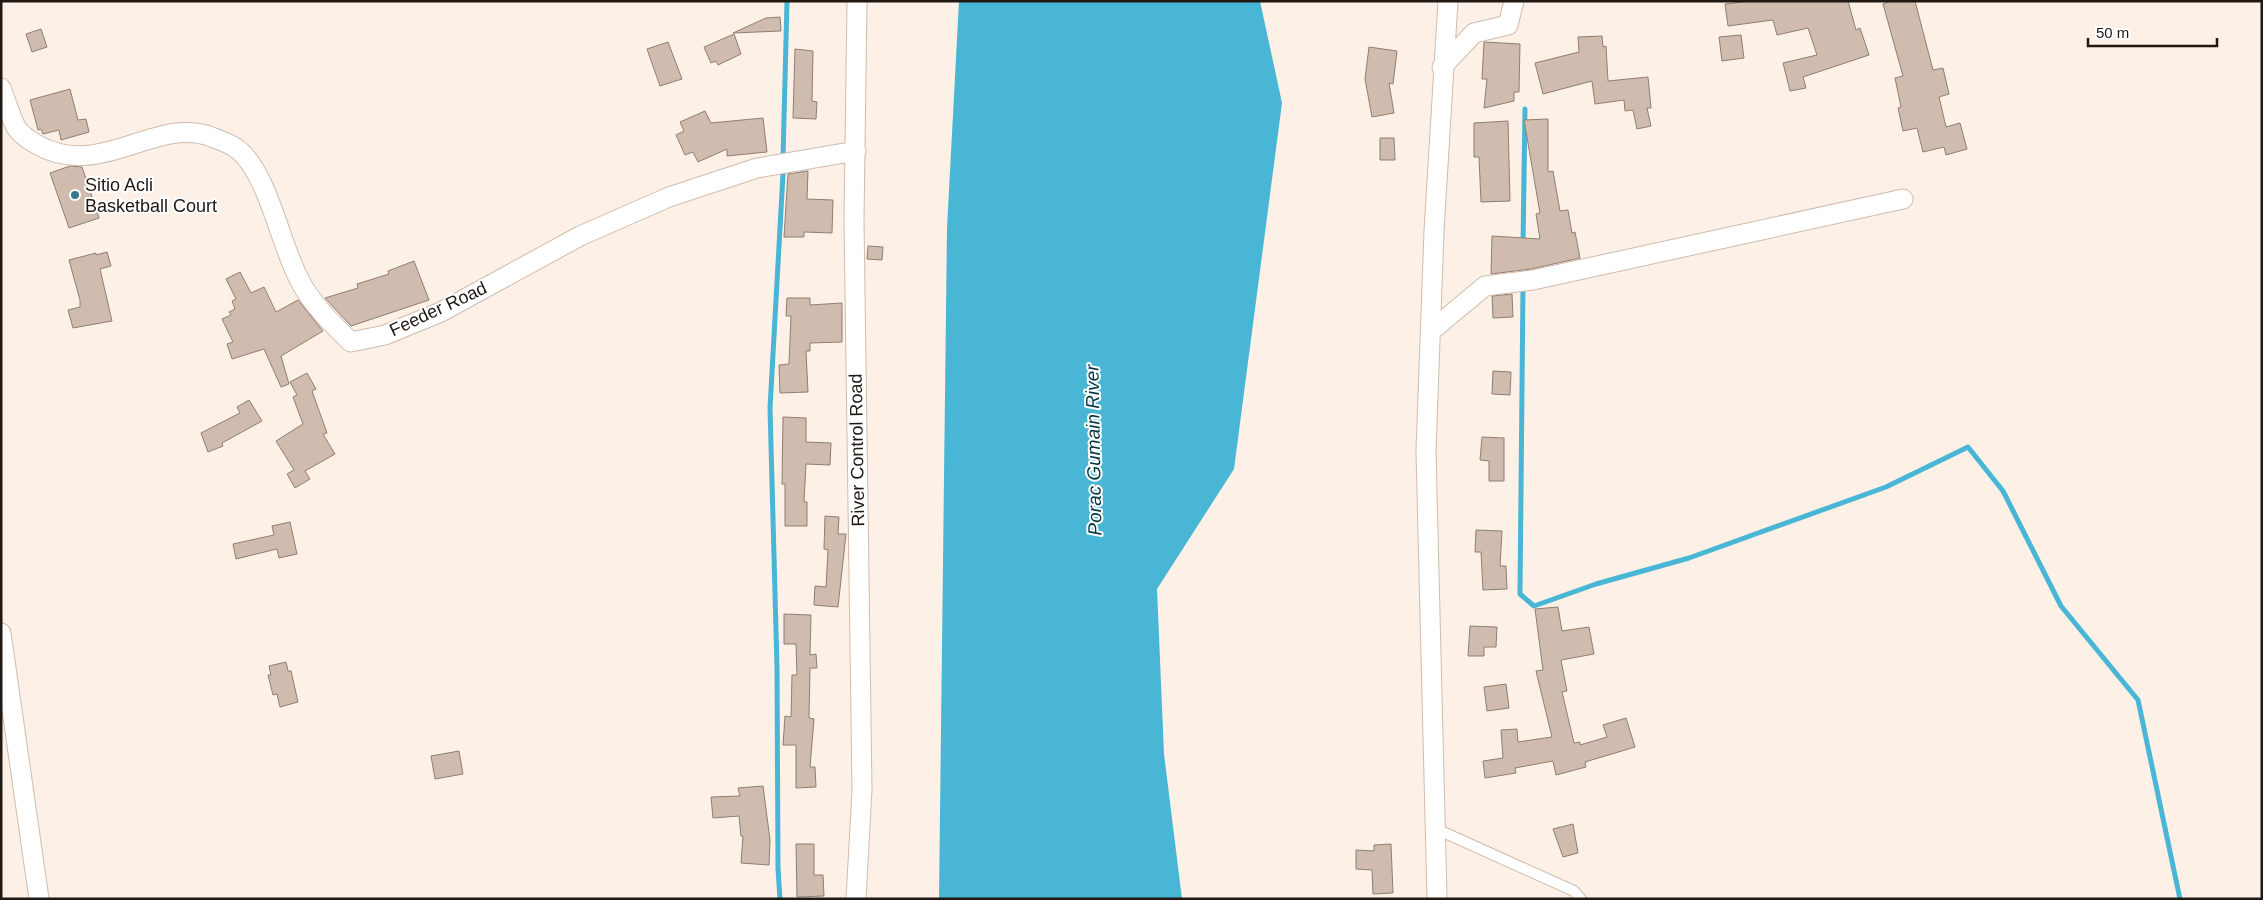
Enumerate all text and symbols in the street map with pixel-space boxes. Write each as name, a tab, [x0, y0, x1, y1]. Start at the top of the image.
scale bar	[2088, 15, 2217, 47]
text: 50 m	[2096, 24, 2129, 41]
place label: Sitio Acli Basketball Court	[85, 175, 217, 216]
marker: Sitio Acli Basketball Court	[69, 189, 81, 201]
street label: Feeder Road	[386, 278, 490, 340]
water label: Porac Gumain River	[1081, 364, 1105, 536]
street label: River Control Road	[846, 373, 868, 527]

